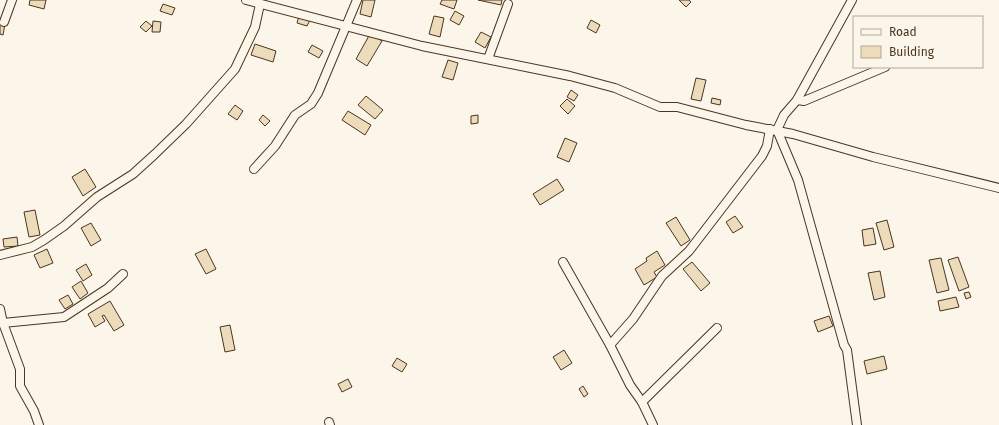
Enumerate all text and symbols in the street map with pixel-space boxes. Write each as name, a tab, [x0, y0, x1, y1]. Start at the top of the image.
legend	[853, 16, 983, 68]
text: Road	[889, 25, 917, 39]
text: Building	[889, 45, 935, 59]

